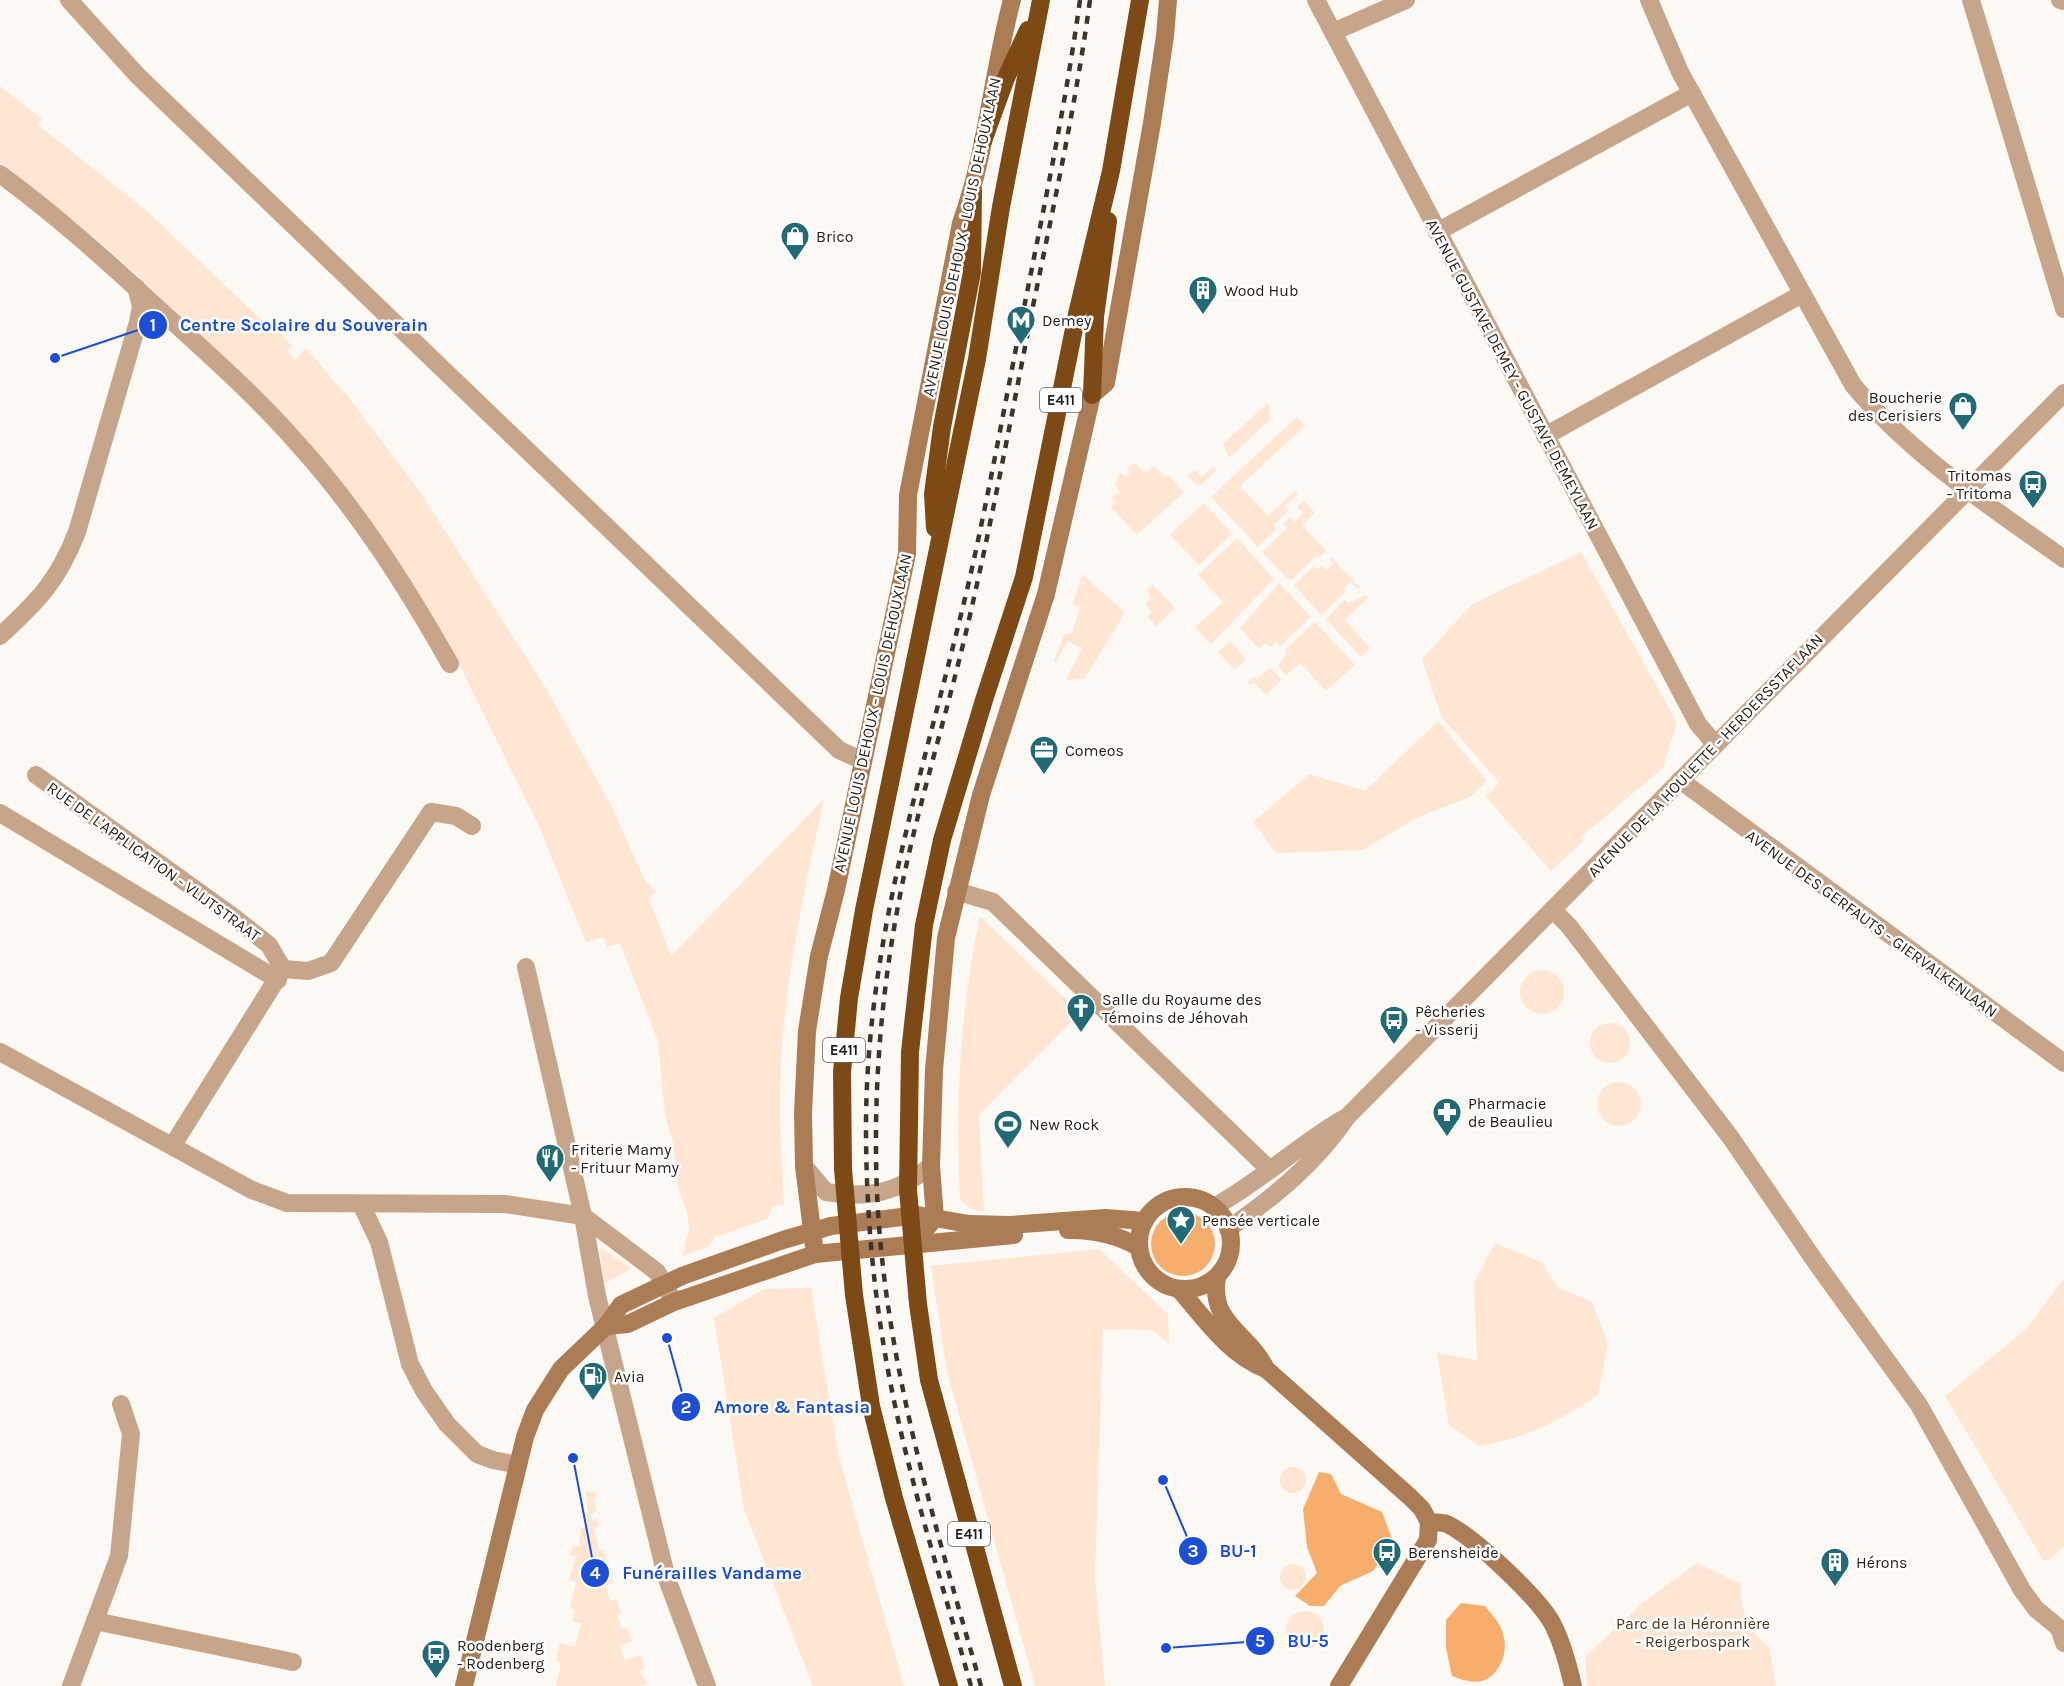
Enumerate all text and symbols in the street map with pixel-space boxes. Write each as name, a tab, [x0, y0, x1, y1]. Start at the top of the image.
street label: AVENUE LOUIS DEHOUX - LOUIS DEHOUXLAAN	[918, 76, 1005, 398]
street label: AVENUE GUSTAVE DEMEY - GUSTAVE DEMEYLAAN	[1422, 216, 1603, 533]
shop icon: Brico	[779, 220, 811, 262]
place label: Brico	[816, 227, 854, 246]
building icon: Wood Hub	[1187, 274, 1219, 316]
place label: Wood Hub	[1224, 281, 1298, 300]
metro station icon: Demey	[1005, 304, 1037, 346]
callout: Centre Scolaire du Souverain	[138, 307, 440, 343]
place label: Demey	[1042, 311, 1092, 330]
text: 1	[150, 314, 156, 336]
text: Centre Scolaire du Souverain	[180, 314, 428, 336]
road number: E411	[1040, 388, 1082, 412]
place label: Boucherie des Cerisiers	[1848, 388, 1942, 425]
shop icon: Boucherie des Cerisiers	[1947, 390, 1979, 432]
place label: Tritomas - Tritoma	[1947, 466, 2012, 503]
bus stop icon: Tritomas - Tritoma	[2017, 468, 2049, 510]
street label: AVENUE LOUIS DEHOUX - LOUIS DEHOUXLAAN	[829, 552, 916, 874]
street label: AVENUE DE LA HOULETTE - HERDERSSTAFLAAN	[1584, 630, 1827, 881]
office icon: Comeos	[1028, 734, 1060, 776]
place label: Comeos	[1065, 741, 1124, 760]
street label: RUE DE L'APPLICATION - VLIJTSTRAAT	[43, 778, 264, 945]
street label: AVENUE DES GERFAUTS - GIERVALKENLAAN	[1742, 826, 2001, 1021]
place label: Salle du Royaume des Témoins de Jéhovah	[1102, 990, 1262, 1027]
church icon: Salle du Royaume des Témoins de Jéhovah	[1065, 992, 1097, 1034]
place label: Pêcheries - Visserij	[1415, 1002, 1485, 1039]
bus stop icon: Pêcheries - Visserij	[1378, 1004, 1410, 1046]
road number: E411	[823, 1038, 865, 1062]
place label: Pharmacie de Beaulieu	[1468, 1094, 1553, 1131]
pharmacy icon: Pharmacie de Beaulieu	[1431, 1096, 1463, 1138]
sports icon: New Rock	[992, 1108, 1024, 1150]
place label: New Rock	[1029, 1115, 1099, 1134]
place label: Friterie Mamy - Frituur Mamy	[571, 1140, 680, 1177]
restaurant icon: Friterie Mamy - Frituur Mamy	[534, 1142, 566, 1184]
place icon: Pensée verticale	[1165, 1204, 1197, 1246]
place label: Pensée verticale	[1202, 1211, 1320, 1230]
fuel station icon: Avia	[577, 1360, 609, 1402]
place label: Avia	[614, 1367, 644, 1386]
callout: Amore & Fantasia	[671, 1389, 882, 1425]
text: 2	[681, 1396, 691, 1418]
text: Amore & Fantasia	[714, 1396, 870, 1418]
road number: E411	[948, 1522, 990, 1546]
callout: BU-1	[1178, 1533, 1269, 1569]
bus stop icon: Berensheide	[1371, 1536, 1403, 1578]
text: 3	[1187, 1540, 1199, 1562]
text: BU-1	[1219, 1540, 1257, 1562]
place label: Berensheide	[1408, 1543, 1499, 1562]
building icon: Hérons	[1819, 1546, 1851, 1588]
place label: Hérons	[1856, 1553, 1908, 1572]
callout: Funérailles Vandame	[580, 1555, 813, 1591]
text: 4	[590, 1562, 601, 1584]
text: Funérailles Vandame	[622, 1562, 802, 1584]
park label: Parc de la Héronnière - Reigerbospark	[1616, 1614, 1770, 1651]
callout: BU-5	[1245, 1623, 1340, 1659]
text: 5	[1255, 1630, 1265, 1652]
text: BU-5	[1287, 1630, 1329, 1652]
place label: Roodenberg - Rodenberg	[457, 1636, 545, 1673]
bus stop icon: Roodenberg - Rodenberg	[420, 1638, 452, 1680]

